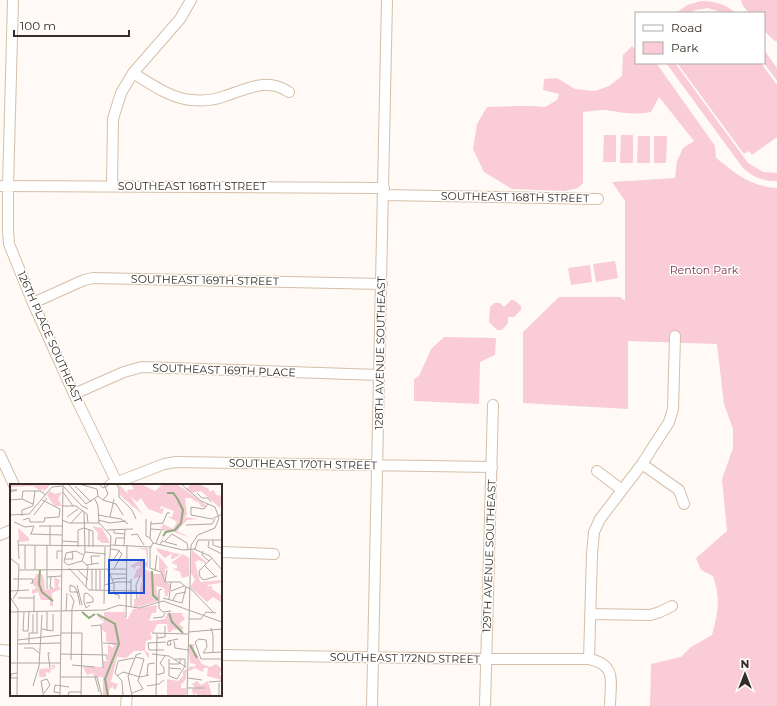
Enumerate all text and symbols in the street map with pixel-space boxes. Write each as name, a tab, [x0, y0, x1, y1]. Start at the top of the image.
scale bar	[14, 12, 129, 38]
legend	[635, 12, 765, 64]
text: 100 m	[20, 18, 56, 33]
text: Road	[671, 20, 702, 35]
text: Park	[671, 40, 699, 55]
street label: SOUTHEAST 168TH STREET	[118, 179, 267, 193]
street label: SOUTHEAST 168TH STREET	[441, 189, 590, 205]
park label: Renton Park	[670, 263, 739, 277]
street label: 126TH PLACE SOUTHEAST	[15, 269, 86, 406]
street label: SOUTHEAST 169TH STREET	[131, 272, 280, 288]
street label: 128TH AVENUE SOUTHEAST	[372, 275, 388, 430]
street label: SOUTHEAST 169TH PLACE	[152, 361, 296, 379]
street label: SOUTHEAST 170TH STREET	[229, 456, 378, 472]
street label: 129TH AVENUE SOUTHEAST	[479, 479, 499, 633]
inset map	[10, 484, 222, 696]
street label: SOUTHEAST 172ND STREET	[330, 650, 481, 666]
north arrow	[725, 654, 765, 694]
text: N	[741, 657, 749, 671]

